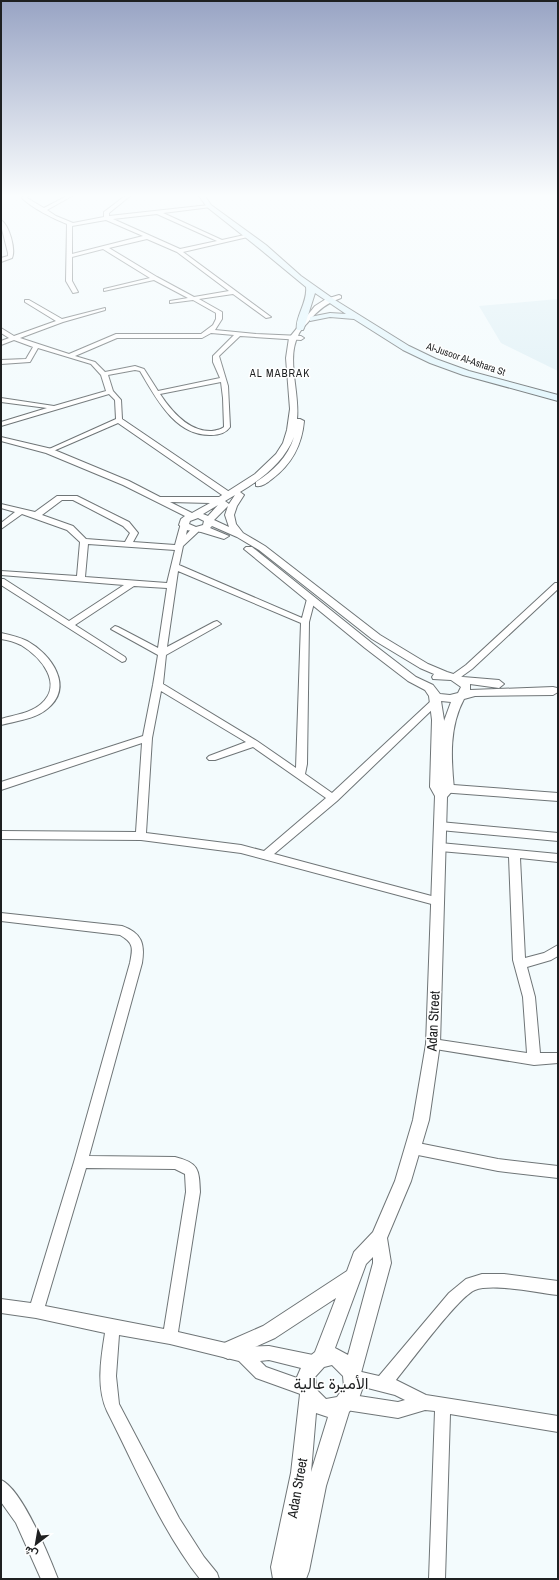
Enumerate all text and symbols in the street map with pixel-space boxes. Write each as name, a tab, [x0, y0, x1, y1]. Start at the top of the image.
street label: Al-Jusoor Al-Ashara St	[424, 339, 508, 379]
district label: AL MABRAK	[249, 366, 310, 380]
street label: Adan Street	[422, 990, 444, 1053]
district label: الأميرة عالية	[294, 1372, 368, 1394]
street label: Adan Street	[283, 1457, 311, 1520]
north arrow	[16, 1524, 56, 1564]
text: ش	[22, 1543, 40, 1562]

